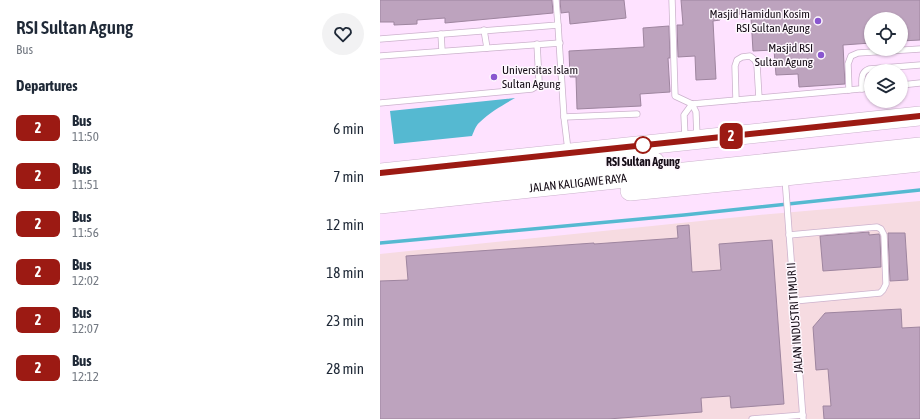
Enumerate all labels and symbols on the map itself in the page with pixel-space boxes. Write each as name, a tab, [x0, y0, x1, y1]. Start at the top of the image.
place label: Masjid Hamidun Kosim RSI Sultan Agung	[709, 7, 811, 35]
marker: Masjid Hamidun Kosim RSI Sultan Agung	[813, 16, 823, 26]
place label: Masjid RSI Sultan Agung	[755, 41, 814, 69]
marker: Masjid RSI Sultan Agung	[816, 50, 826, 60]
place label: Universitas Islam Sultan Agung	[502, 63, 578, 91]
marker: Universitas Islam Sultan Agung	[489, 72, 499, 82]
line badge: 2	[718, 123, 744, 149]
marker: RSI Sultan Agung	[634, 136, 652, 154]
place label: RSI Sultan Agung	[606, 155, 681, 169]
street label: JALAN KALIGAWE RAYA	[528, 171, 627, 195]
street label: JALAN INDUSTRI TIMUR II	[784, 262, 806, 374]

